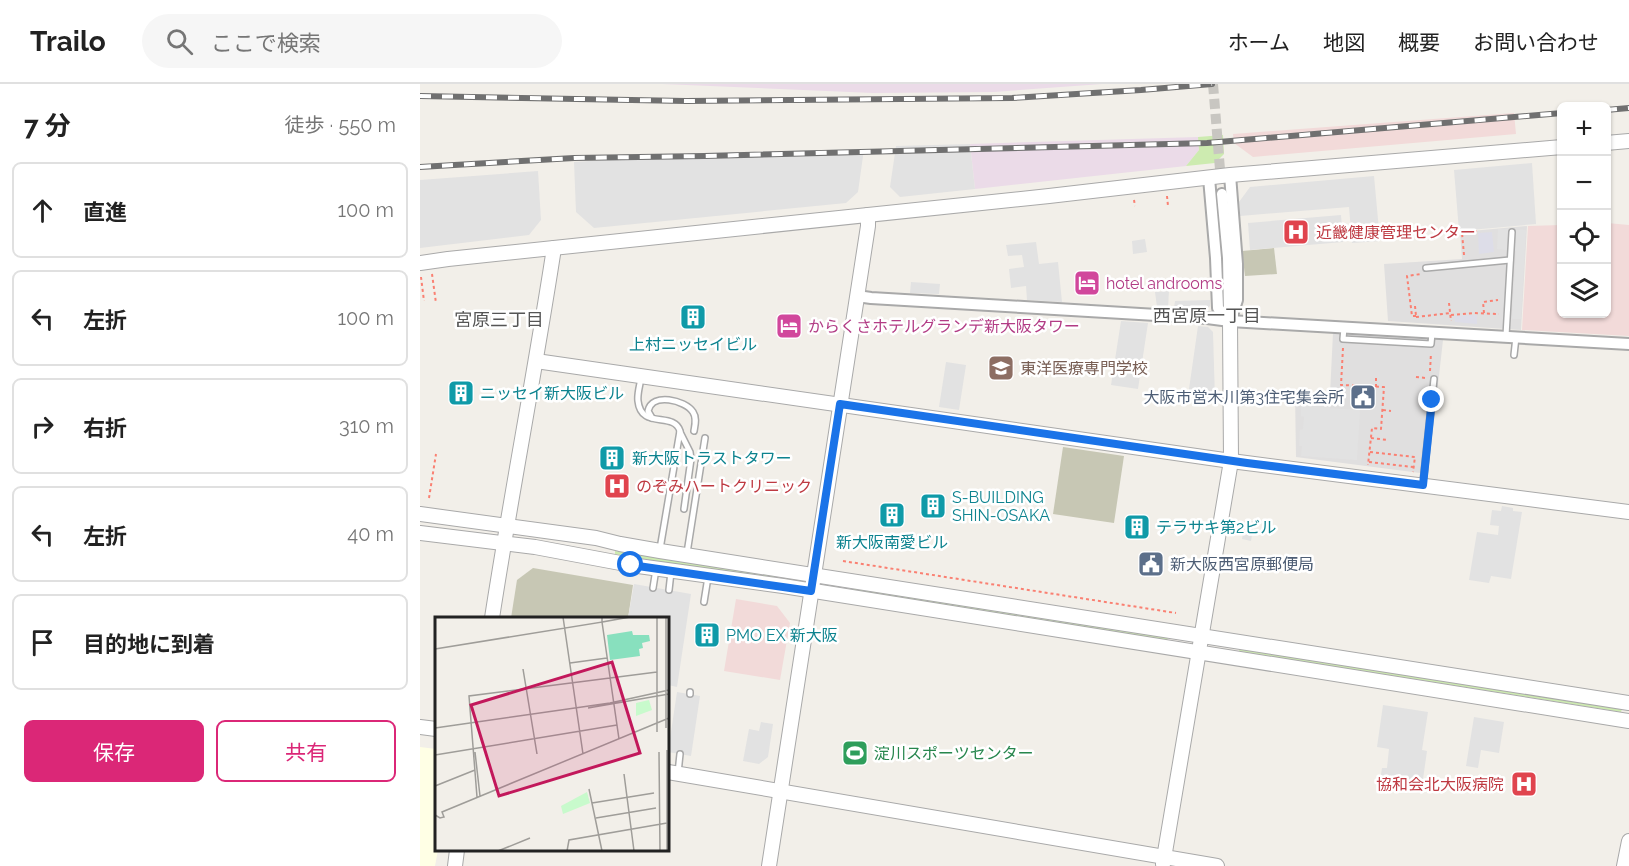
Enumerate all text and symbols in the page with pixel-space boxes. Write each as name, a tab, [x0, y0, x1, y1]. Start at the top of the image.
search box	[142, 14, 562, 68]
text: Trailo	[30, 25, 106, 58]
icon: search	[163, 25, 196, 58]
text: ここで検索	[211, 30, 321, 56]
text: ホーム	[1228, 30, 1290, 55]
text: 地図	[1323, 30, 1365, 55]
text: 概要	[1398, 30, 1440, 55]
text: お問い合わせ	[1473, 30, 1599, 55]
map controls	[1557, 102, 1611, 318]
button: +	[1557, 102, 1611, 156]
text: 7 分	[24, 111, 71, 141]
text: 徒歩 · 550 m	[285, 113, 396, 137]
button: −	[1557, 156, 1611, 210]
icon: ahead	[26, 194, 59, 227]
text: 100 m	[337, 198, 394, 222]
text: 直進	[83, 199, 127, 225]
button: locate	[1557, 210, 1611, 264]
hospital icon: 近畿健康管理センター	[1281, 217, 1311, 247]
place label: 近畿健康管理センター	[1316, 223, 1476, 242]
button: layers	[1557, 264, 1611, 318]
hotel icon: hotel androoms	[1072, 268, 1102, 298]
place label: hotel androoms	[1106, 274, 1222, 293]
icon: left	[26, 302, 59, 335]
building icon: 上村ニッセイビル	[678, 302, 708, 332]
district label: 西宮原一丁目	[1153, 305, 1261, 326]
text: 100 m	[337, 306, 394, 330]
text: 左折	[83, 307, 127, 333]
district label: 宮原三丁目	[454, 309, 544, 330]
hotel icon: からくさホテルグランデ新大阪タワー	[774, 311, 804, 341]
place label: からくさホテルグランデ新大阪タワー	[808, 317, 1080, 336]
place label: 上村ニッセイビル	[629, 335, 757, 354]
school or university icon: 東洋医療専門学校	[986, 353, 1016, 383]
place label: 東洋医療専門学校	[1020, 359, 1148, 378]
building icon: ニッセイ新大阪ビル	[446, 378, 476, 408]
public building icon: 大阪市営木川第3住宅集会所	[1348, 382, 1378, 412]
place label: ニッセイ新大阪ビル	[480, 384, 624, 403]
route end	[1418, 386, 1444, 412]
place label: 大阪市営木川第3住宅集会所	[1143, 388, 1344, 407]
icon: right	[26, 410, 59, 443]
text: 310 m	[339, 414, 394, 438]
text: 右折	[83, 415, 127, 441]
building icon: 新大阪トラストタワー	[597, 443, 627, 473]
place label: 新大阪トラストタワー	[632, 449, 792, 468]
hospital icon: のぞみハートクリニック	[602, 471, 632, 501]
place label: のぞみハートクリニック	[636, 477, 812, 496]
place label: S-BUILDING SHIN-OSAKA	[952, 488, 1050, 525]
building icon: S-BUILDING SHIN-OSAKA	[918, 491, 948, 521]
building icon: 新大阪南愛ビル	[877, 500, 907, 530]
building icon: テラサキ第2ビル	[1122, 512, 1152, 542]
icon: left	[26, 518, 59, 551]
place label: テラサキ第2ビル	[1156, 518, 1276, 537]
text: 40 m	[347, 522, 394, 546]
text: 左折	[83, 523, 127, 549]
place label: 新大阪南愛ビル	[836, 533, 948, 552]
public building icon: 新大阪西宮原郵便局	[1136, 549, 1166, 579]
route start	[617, 551, 643, 577]
place label: 新大阪西宮原郵便局	[1170, 555, 1314, 574]
inset map	[435, 617, 669, 851]
building icon: PMO EX 新大阪	[692, 620, 722, 650]
icon: arrive	[26, 626, 59, 659]
place label: PMO EX 新大阪	[726, 626, 838, 645]
text: 目的地に到着	[83, 631, 215, 657]
button: 保存	[24, 720, 204, 782]
button: 共有	[216, 720, 396, 782]
sports icon: 淀川スポーツセンター	[840, 738, 870, 768]
place label: 淀川スポーツセンター	[874, 744, 1034, 763]
hospital icon: 協和会北大阪病院	[1509, 769, 1539, 799]
place label: 協和会北大阪病院	[1376, 775, 1504, 794]

